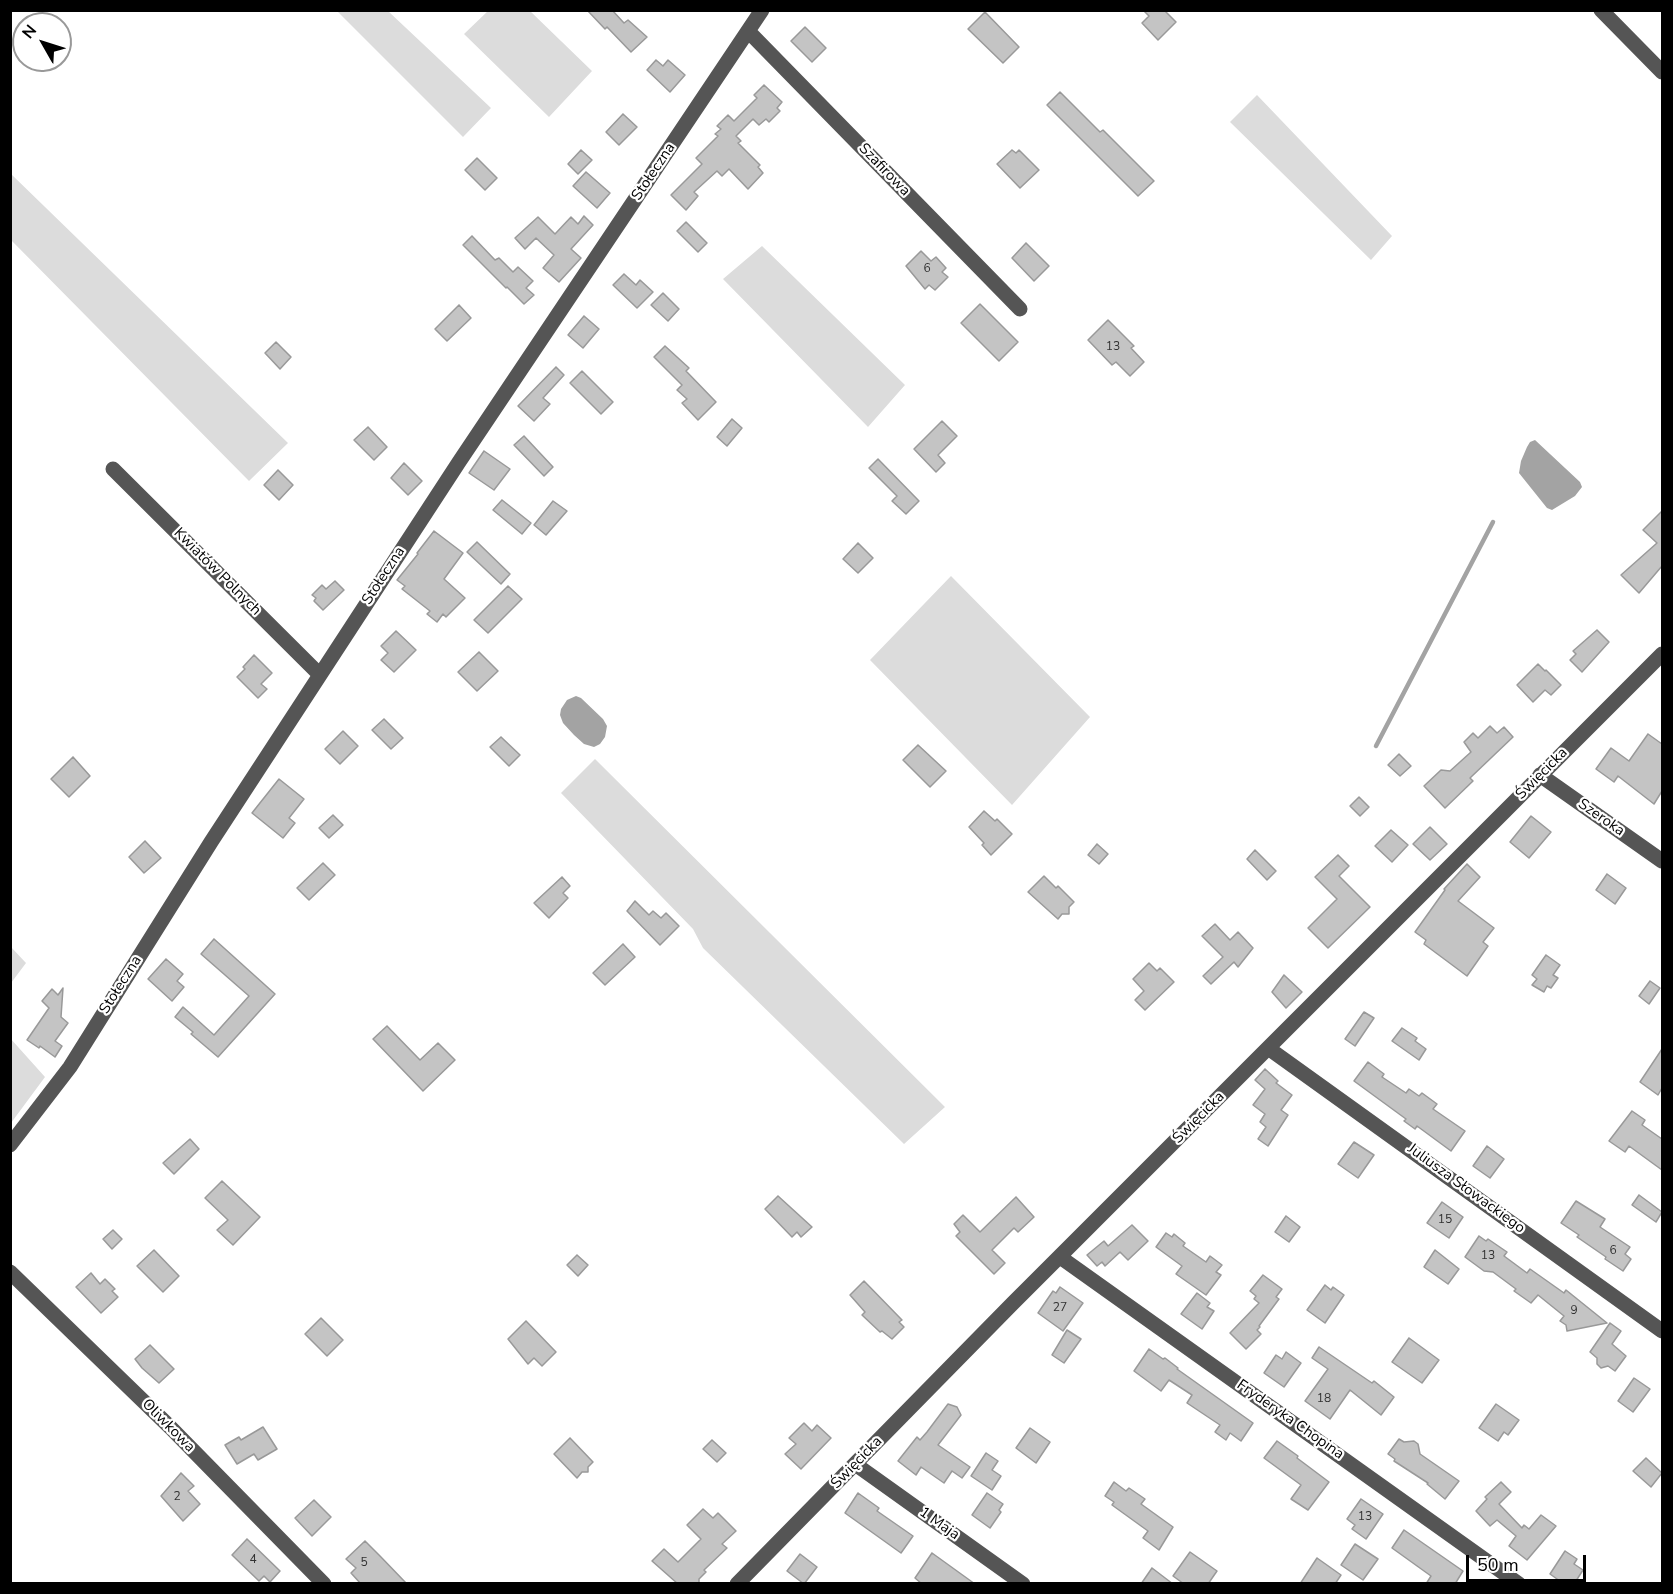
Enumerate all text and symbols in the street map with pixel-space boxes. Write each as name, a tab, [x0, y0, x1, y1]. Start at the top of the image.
north arrow	[12, 12, 72, 72]
text: N	[17, 20, 42, 44]
street label: Stołeczna	[628, 140, 680, 204]
street label: Szafirowa	[854, 140, 914, 200]
house number: 6	[923, 262, 931, 276]
house number: 13	[1106, 340, 1120, 354]
street label: Kwiatów Polnych	[170, 525, 264, 619]
street label: Stołeczna	[359, 544, 409, 608]
street label: Święcicka	[1512, 744, 1572, 804]
street label: Szeroka	[1574, 795, 1628, 841]
street label: Stołeczna	[96, 952, 146, 1018]
street label: Święcicka	[1169, 1088, 1229, 1148]
street label: Juliusza Słowackiego	[1404, 1140, 1528, 1238]
house number: 15	[1438, 1213, 1452, 1227]
house number: 6	[1609, 1244, 1617, 1258]
house number: 13	[1481, 1249, 1495, 1263]
house number: 27	[1053, 1301, 1067, 1315]
house number: 9	[1570, 1304, 1578, 1318]
street label: Fryderyka Chopina	[1233, 1376, 1347, 1464]
house number: 18	[1317, 1392, 1331, 1406]
street label: Oliwkowa	[138, 1396, 198, 1456]
street label: Święcicka	[828, 1433, 886, 1493]
house number: 2	[173, 1490, 181, 1504]
street label: 1 Maja	[915, 1504, 963, 1544]
house number: 13	[1358, 1510, 1372, 1524]
scale bar	[1469, 1543, 1589, 1581]
house number: 4	[249, 1553, 257, 1567]
text: 50 m	[1477, 1553, 1519, 1577]
house number: 5	[360, 1556, 368, 1570]

